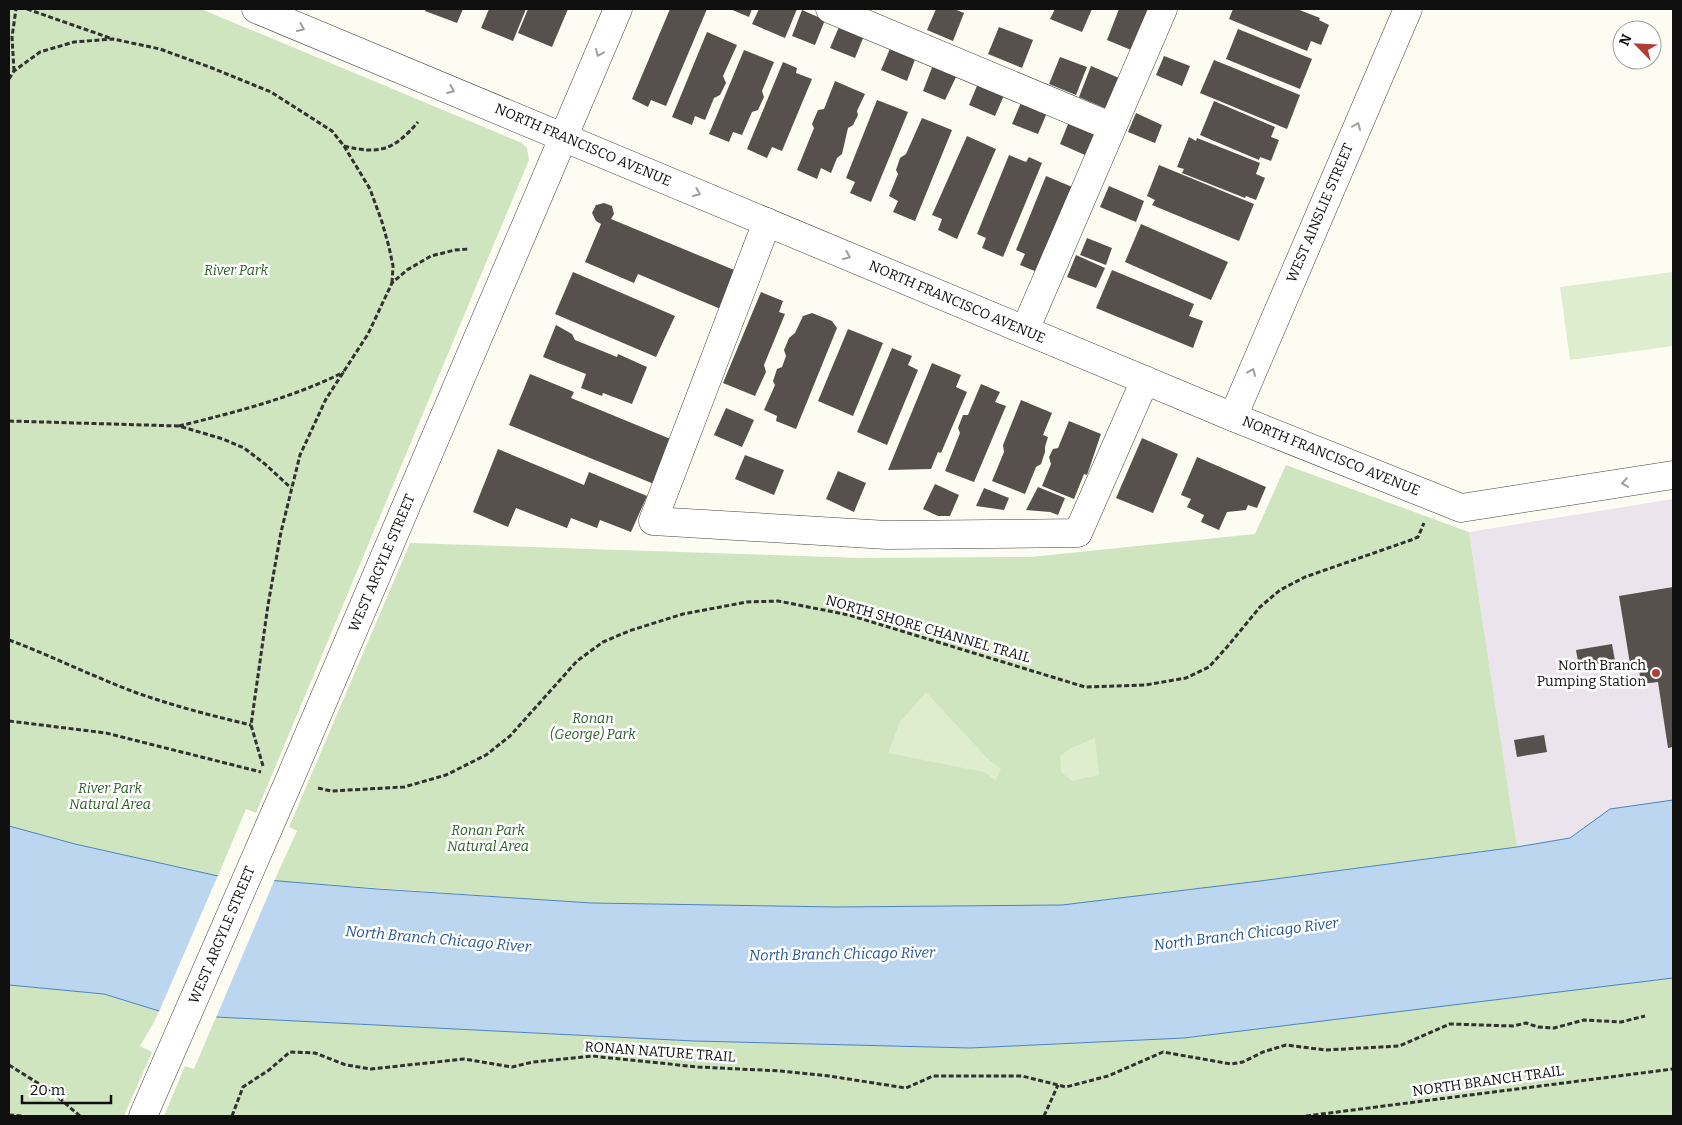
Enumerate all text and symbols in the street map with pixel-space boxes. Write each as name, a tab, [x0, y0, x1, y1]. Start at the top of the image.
north arrow	[1612, 20, 1662, 70]
one-way arrow	[296, 21, 305, 32]
text: N	[1616, 31, 1636, 48]
one-way arrow	[594, 49, 604, 57]
one-way arrow	[446, 84, 455, 95]
street label: NORTH FRANCISCO AVENUE	[492, 100, 674, 190]
one-way arrow	[1351, 122, 1362, 131]
street label: WEST AINSLIE STREET	[1283, 141, 1357, 285]
one-way arrow	[693, 188, 701, 198]
one-way arrow	[843, 250, 851, 260]
street label: NORTH FRANCISCO AVENUE	[866, 257, 1048, 347]
park label: River Park	[204, 262, 268, 279]
one-way arrow	[1245, 368, 1256, 377]
street label: NORTH FRANCISCO AVENUE	[1240, 413, 1422, 499]
one-way arrow	[1621, 477, 1629, 487]
street label: WEST ARGYLE STREET	[345, 492, 419, 634]
street label: NORTH SHORE CHANNEL TRAIL	[824, 592, 1033, 667]
place label: North Branch Pumping Station	[1537, 657, 1646, 690]
marker: North Branch Pumping Station	[1650, 667, 1662, 679]
park label: Ronan (George) Park	[550, 710, 636, 743]
park label: River Park Natural Area	[69, 780, 151, 813]
park label: Ronan Park Natural Area	[447, 822, 529, 855]
street label: WEST ARGYLE STREET	[185, 864, 259, 1006]
water label: North Branch Chicago River	[1153, 914, 1340, 954]
water label: North Branch Chicago River	[345, 922, 532, 956]
water label: North Branch Chicago River	[749, 943, 936, 965]
street label: RONAN NATURE TRAIL	[584, 1038, 736, 1066]
street label: NORTH BRANCH TRAIL	[1411, 1062, 1565, 1100]
scale bar	[22, 1072, 111, 1104]
text: 20 m	[30, 1081, 66, 1099]

